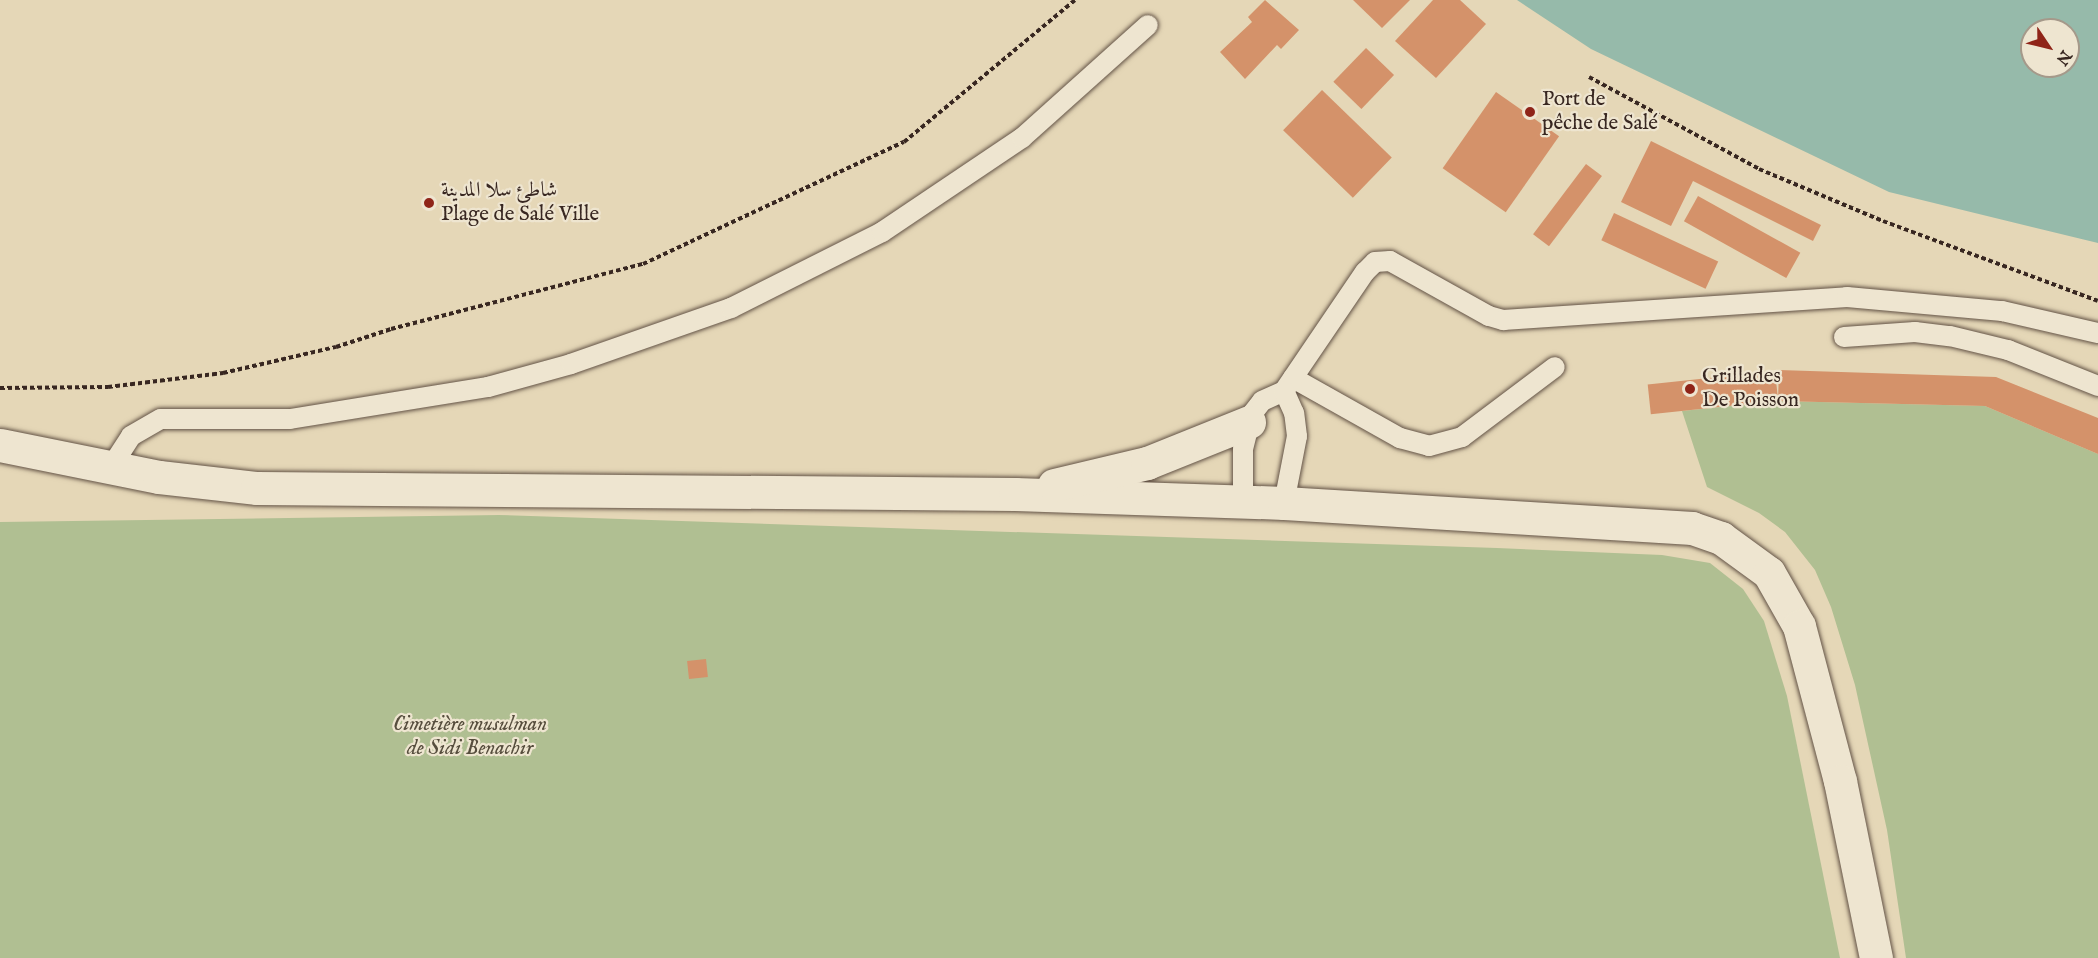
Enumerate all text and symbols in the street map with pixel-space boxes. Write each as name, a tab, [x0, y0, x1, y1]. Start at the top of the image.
north arrow	[2020, 18, 2080, 78]
text: N	[2051, 46, 2075, 69]
place label: Port de pêche de Salé	[1542, 87, 1658, 137]
marker: Port de pêche de Salé	[1523, 105, 1537, 119]
place label: شاطئ سلا المدينة Plage de Salé Ville	[441, 178, 599, 228]
marker: شاطئ سلا المدينة Plage de Salé Ville	[422, 196, 436, 210]
place label: Grillades De Poisson	[1702, 364, 1799, 414]
marker: Grillades De Poisson	[1683, 382, 1697, 396]
park label: Cimetière musulman de Sidi Benachir	[393, 712, 547, 762]

